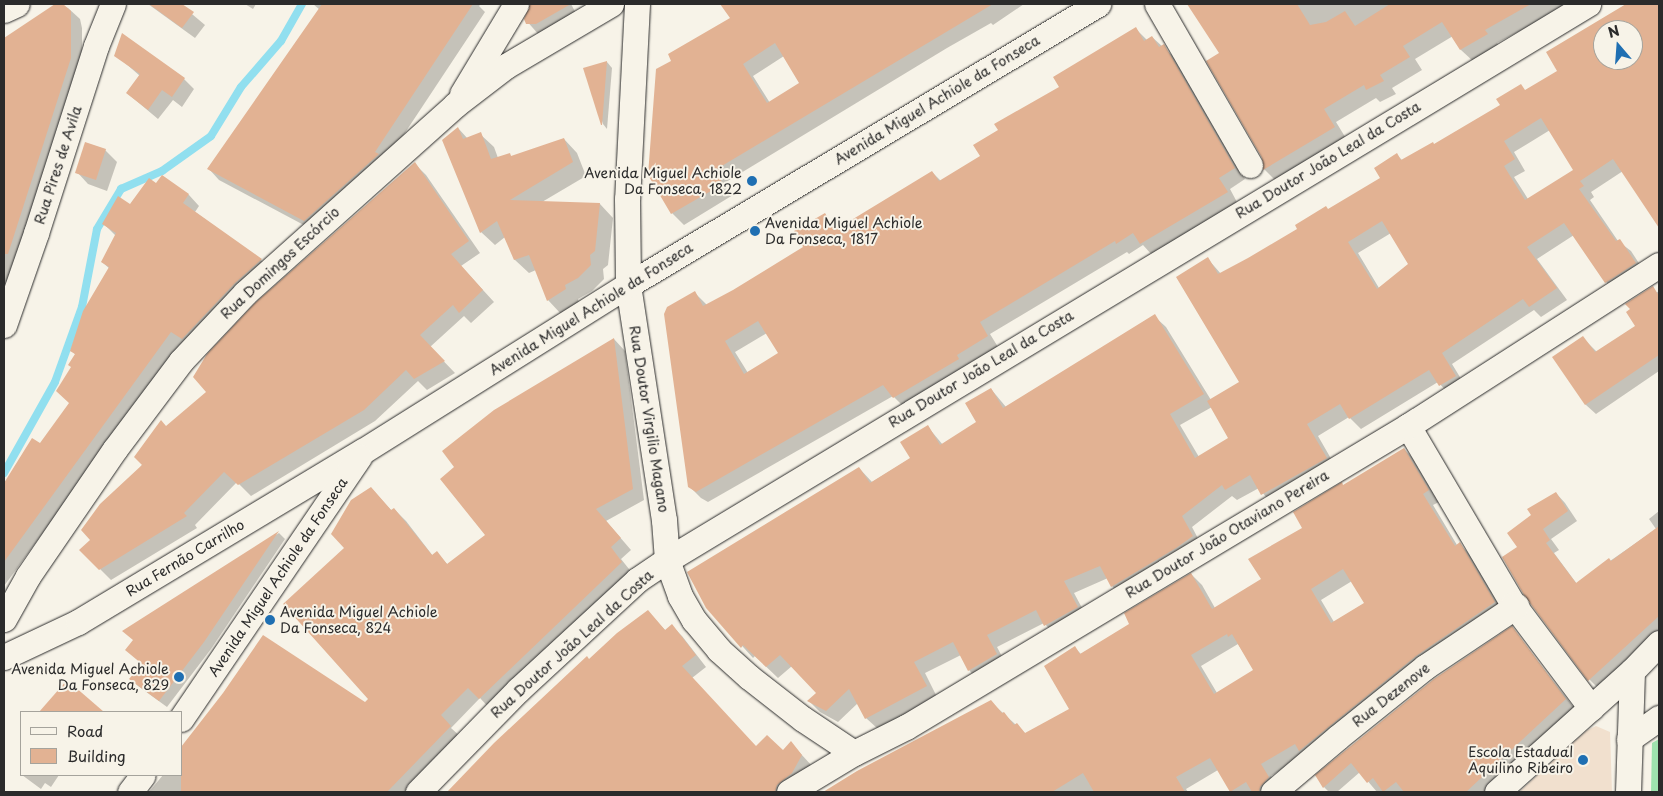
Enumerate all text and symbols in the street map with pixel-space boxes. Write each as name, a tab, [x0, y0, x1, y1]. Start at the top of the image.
north arrow	[1593, 20, 1643, 70]
text: N	[1605, 20, 1622, 43]
street label: Avenida Miguel Achiole da Fonseca	[831, 32, 1043, 168]
street label: Rua Doutor João Leal da Costa	[1233, 98, 1423, 222]
street label: Rua Pires de Avila	[31, 104, 85, 226]
place label: Avenida Miguel Achiole Da Fonseca, 1822	[584, 165, 742, 198]
marker: Avenida Miguel Achiole Da Fonseca, 1822	[746, 175, 758, 187]
street label: Rua Domingos Escórcio	[217, 203, 343, 323]
place label: Avenida Miguel Achiole Da Fonseca, 1817	[765, 215, 923, 248]
marker: Avenida Miguel Achiole Da Fonseca, 1817	[749, 225, 761, 237]
street label: Avenida Miguel Achiole da Fonseca	[486, 239, 696, 379]
street label: Rua Doutor João Leal da Costa	[886, 307, 1076, 431]
street label: Rua Doutor Virgilio Magano	[626, 324, 672, 514]
street label: Rua Doutor João Otaviano Pereira	[1123, 467, 1331, 601]
street label: Avenida Miguel Achiole da Fonseca	[205, 474, 351, 680]
street label: Rua Fernão Carrilho	[122, 515, 248, 601]
street label: Rua Doutor João Leal da Costa	[487, 567, 657, 721]
place label: Avenida Miguel Achiole Da Fonseca, 824	[280, 604, 438, 636]
marker: Avenida Miguel Achiole Da Fonseca, 824	[264, 614, 276, 626]
street label: Rua Dezenove	[1348, 659, 1434, 731]
place label: Avenida Miguel Achiole Da Fonseca, 829	[11, 661, 169, 694]
marker: Avenida Miguel Achiole Da Fonseca, 829	[173, 671, 185, 683]
legend	[20, 711, 182, 776]
text: Road	[67, 719, 103, 742]
text: Building	[67, 744, 126, 767]
place label: Escola Estadual Aquilino Ribeiro	[1468, 744, 1573, 776]
marker: Escola Estadual Aquilino Ribeiro	[1577, 754, 1589, 766]

